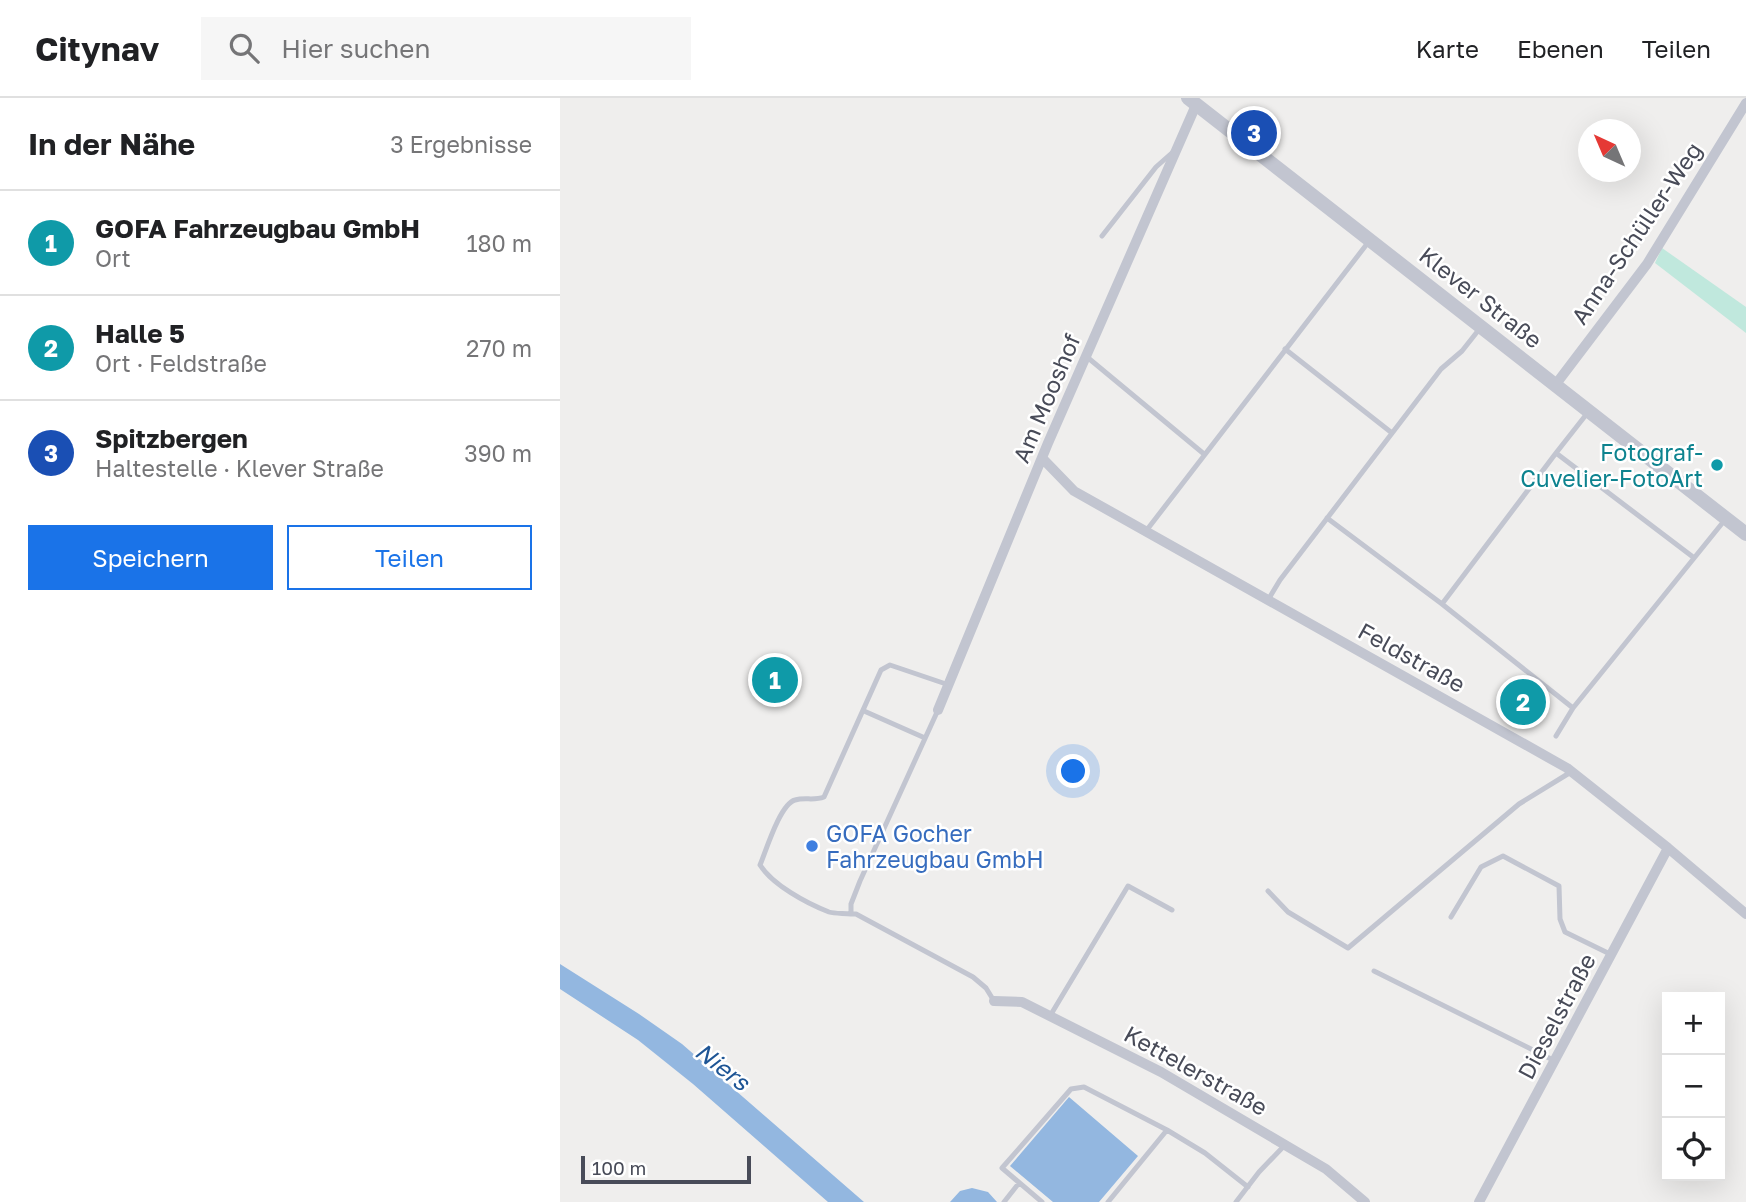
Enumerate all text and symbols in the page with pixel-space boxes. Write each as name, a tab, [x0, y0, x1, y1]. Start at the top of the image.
search box	[201, 17, 691, 80]
text: Citynav	[35, 29, 159, 68]
icon: search	[225, 29, 263, 67]
text: Hier suchen	[281, 33, 430, 64]
text: Karte	[1416, 34, 1479, 63]
text: Ebenen	[1517, 34, 1604, 63]
text: Teilen	[1642, 34, 1711, 63]
pin: 3	[1231, 107, 1277, 159]
north arrow	[1578, 119, 1641, 182]
text: In der Nähe	[28, 126, 195, 162]
text: 3 Ergebnisse	[390, 130, 532, 158]
street label: Anna-Schüller-Weg	[1565, 137, 1707, 329]
text: GOFA Fahrzeugbau GmbH	[95, 213, 420, 244]
text: 1	[45, 229, 57, 257]
text: 180 m	[466, 229, 532, 257]
street label: Klever Straße	[1414, 240, 1548, 354]
text: Ort	[95, 244, 131, 272]
text: Halle 5	[95, 318, 185, 349]
street label: Am Mooshof	[1006, 329, 1086, 467]
text: 2	[44, 334, 58, 362]
text: 270 m	[466, 334, 532, 362]
text: Ort · Feldstraße	[95, 349, 267, 377]
text: Spitzbergen	[95, 423, 248, 454]
place label: Fotograf- Cuvelier-FotoArt	[1520, 438, 1703, 492]
text: 3	[44, 439, 58, 467]
text: 390 m	[464, 439, 532, 467]
text: Haltestelle · Klever Straße	[95, 454, 384, 482]
marker: Fotograf- Cuvelier-FotoArt	[1709, 457, 1725, 473]
button: Speichern	[28, 525, 273, 590]
button: Teilen	[287, 525, 532, 590]
street label: Feldstraße	[1354, 616, 1470, 698]
pin: 1	[752, 654, 798, 706]
pin: 2	[1500, 676, 1546, 728]
your location	[1056, 754, 1090, 788]
place label: GOFA Gocher Fahrzeugbau GmbH	[826, 819, 1044, 873]
marker: GOFA Gocher Fahrzeugbau GmbH	[804, 838, 820, 854]
street label: Dieselstraße	[1511, 948, 1601, 1084]
map controls	[1662, 992, 1725, 1181]
button: +	[1662, 992, 1725, 1055]
street label: Kettelerstraße	[1119, 1019, 1273, 1121]
water label: Niers	[690, 1036, 757, 1097]
button: −	[1662, 1055, 1725, 1118]
button: locate	[1662, 1118, 1725, 1181]
scale bar	[581, 1153, 751, 1185]
text: 100 m	[592, 1156, 646, 1179]

